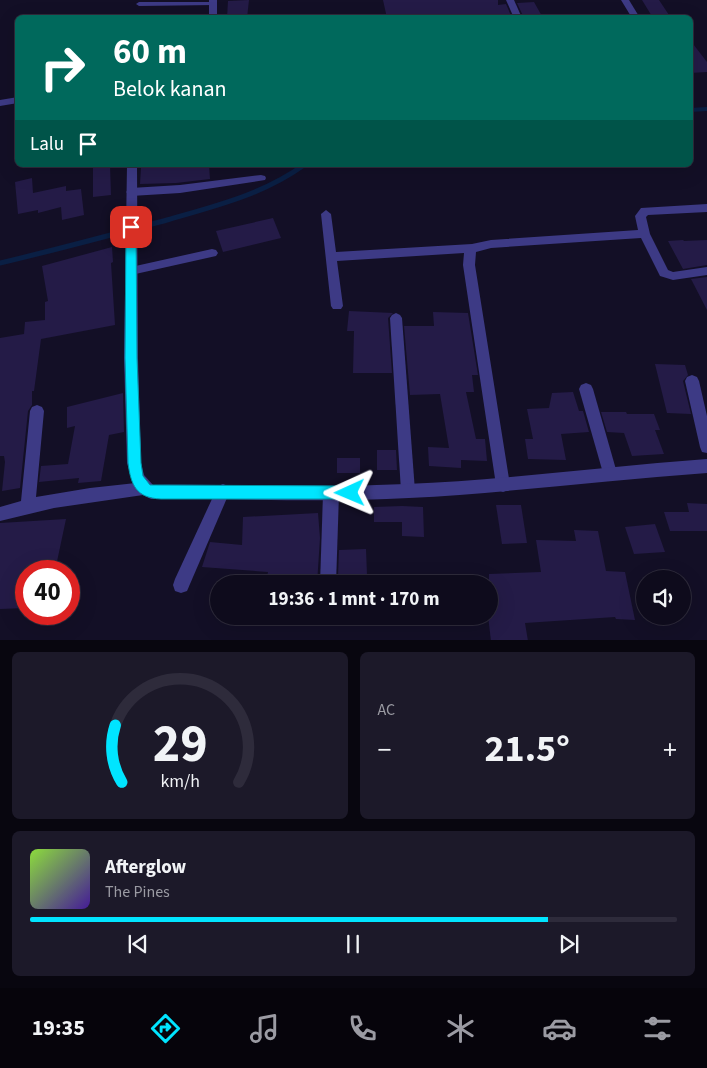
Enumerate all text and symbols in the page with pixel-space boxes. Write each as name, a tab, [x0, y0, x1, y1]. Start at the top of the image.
text: 60 m	[113, 27, 187, 77]
icon: right	[30, 35, 95, 100]
text: Belok kanan	[113, 73, 227, 105]
icon: arrive	[74, 130, 102, 158]
text: Lalu	[30, 131, 64, 158]
pin	[110, 206, 152, 248]
icon: arrive	[117, 213, 145, 241]
position arrow	[323, 466, 375, 518]
speed limit sign: 40	[15, 560, 80, 625]
map controls	[636, 570, 691, 625]
button: sound	[636, 570, 691, 625]
text: 19:36 · 1 mnt · 170 m	[269, 586, 439, 613]
text: AC	[378, 699, 395, 721]
text: 29	[152, 708, 207, 782]
text: 21.5°	[485, 722, 570, 776]
text: −	[378, 730, 391, 770]
text: +	[663, 730, 677, 770]
text: km/h	[160, 769, 200, 794]
text: Afterglow	[105, 854, 186, 881]
text: The Pines	[105, 881, 170, 903]
icon: previous	[124, 930, 152, 958]
icon: pause	[339, 930, 367, 958]
icon: next	[555, 930, 583, 958]
icon: directions	[148, 1011, 183, 1046]
icon: music	[247, 1011, 282, 1046]
icon: phone	[345, 1011, 380, 1046]
icon: climate	[443, 1011, 478, 1046]
icon: car	[542, 1011, 577, 1046]
icon: filters	[640, 1011, 675, 1046]
text: 19:35	[32, 1012, 85, 1044]

